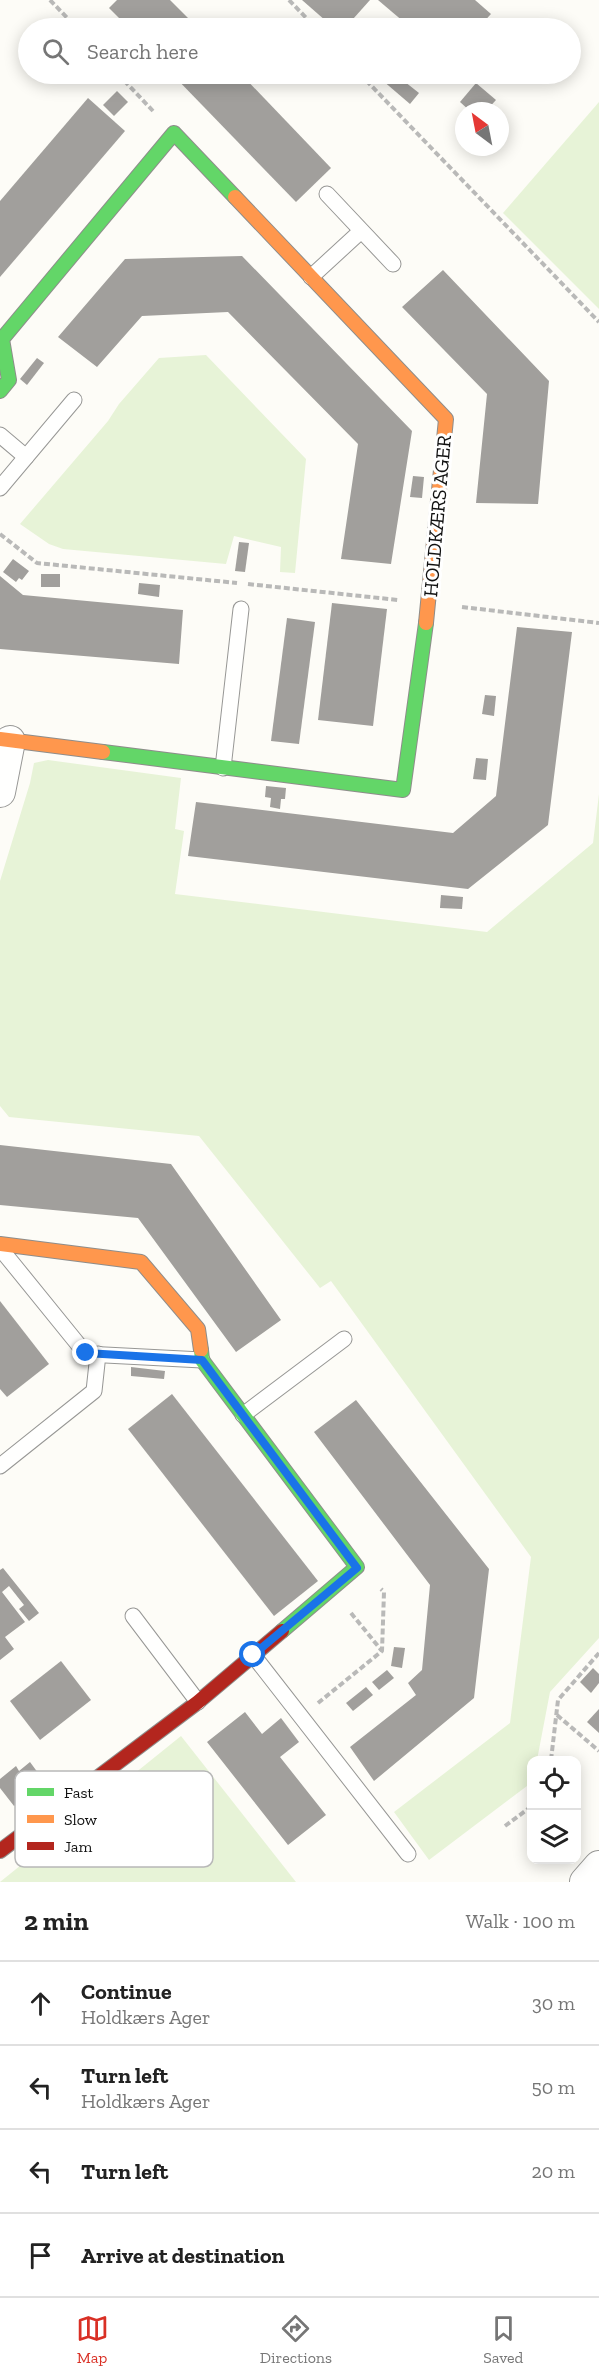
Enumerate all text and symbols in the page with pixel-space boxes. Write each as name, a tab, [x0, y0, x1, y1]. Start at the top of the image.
search box	[18, 18, 581, 84]
icon: search	[39, 35, 72, 68]
text: Search here	[87, 38, 198, 65]
north arrow	[455, 102, 509, 156]
street label: HOLDKÆRS AGER	[418, 433, 456, 598]
route end	[72, 1339, 98, 1365]
route start	[239, 1641, 265, 1667]
map controls	[527, 1756, 581, 1864]
button: locate	[527, 1756, 581, 1810]
legend	[15, 1771, 213, 1867]
text: Fast	[64, 1783, 93, 1802]
text: Slow	[64, 1810, 98, 1829]
button: layers	[527, 1810, 581, 1864]
text: Jam	[64, 1837, 93, 1856]
text: 2 min	[24, 1905, 89, 1937]
text: Walk · 100 m	[466, 1909, 575, 1933]
text: Continue	[81, 1978, 172, 2005]
icon: ahead	[24, 1987, 57, 2020]
text: 30 m	[532, 1991, 575, 2015]
text: Holdkærs Ager	[81, 2005, 210, 2029]
text: Turn left	[81, 2062, 168, 2089]
icon: left	[24, 2071, 57, 2104]
text: 50 m	[531, 2075, 575, 2099]
text: Holdkærs Ager	[81, 2089, 210, 2113]
icon: left	[24, 2155, 57, 2188]
text: Turn left	[81, 2158, 168, 2185]
text: 20 m	[531, 2159, 575, 2183]
icon: arrive	[24, 2239, 57, 2272]
text: Arrive at destination	[81, 2242, 284, 2269]
tab: Map	[76, 2312, 109, 2367]
tab: Directions	[260, 2312, 332, 2367]
tab: Saved	[483, 2312, 523, 2367]

